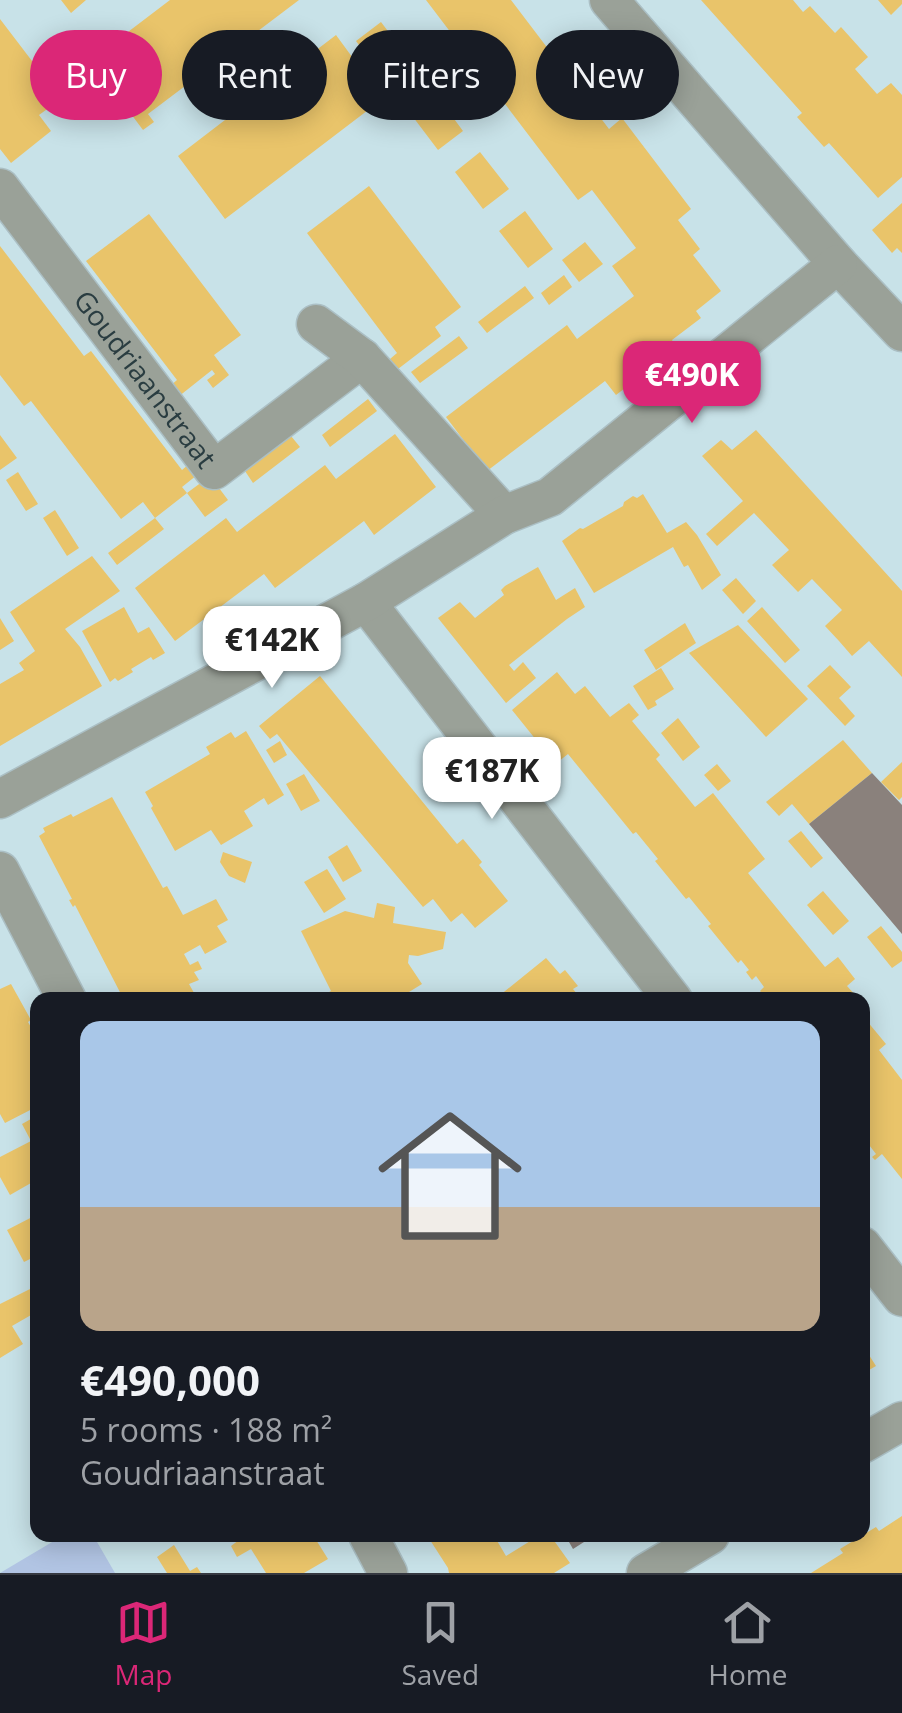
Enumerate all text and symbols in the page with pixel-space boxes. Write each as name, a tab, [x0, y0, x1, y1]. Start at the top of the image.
chip: Buy	[30, 30, 162, 120]
chip: Rent	[182, 30, 327, 120]
chip: Filters	[347, 30, 516, 120]
chip: New	[536, 30, 679, 120]
street label: Goudriaanstraat	[66, 282, 226, 475]
pin: €490K	[622, 341, 762, 426]
text: €490K	[645, 352, 739, 395]
pin: €142K	[202, 606, 342, 691]
text: €142K	[225, 617, 319, 660]
pin: €187K	[422, 737, 562, 822]
text: €187K	[445, 748, 539, 791]
icon: home	[360, 1086, 540, 1266]
text: €490,000	[80, 1351, 260, 1408]
text: 5 rooms · 188 m²	[80, 1408, 332, 1451]
text: Goudriaanstraat	[80, 1451, 325, 1494]
tab: Map	[115, 1595, 172, 1693]
tab: Saved	[401, 1595, 479, 1693]
tab: Home	[708, 1595, 787, 1693]

